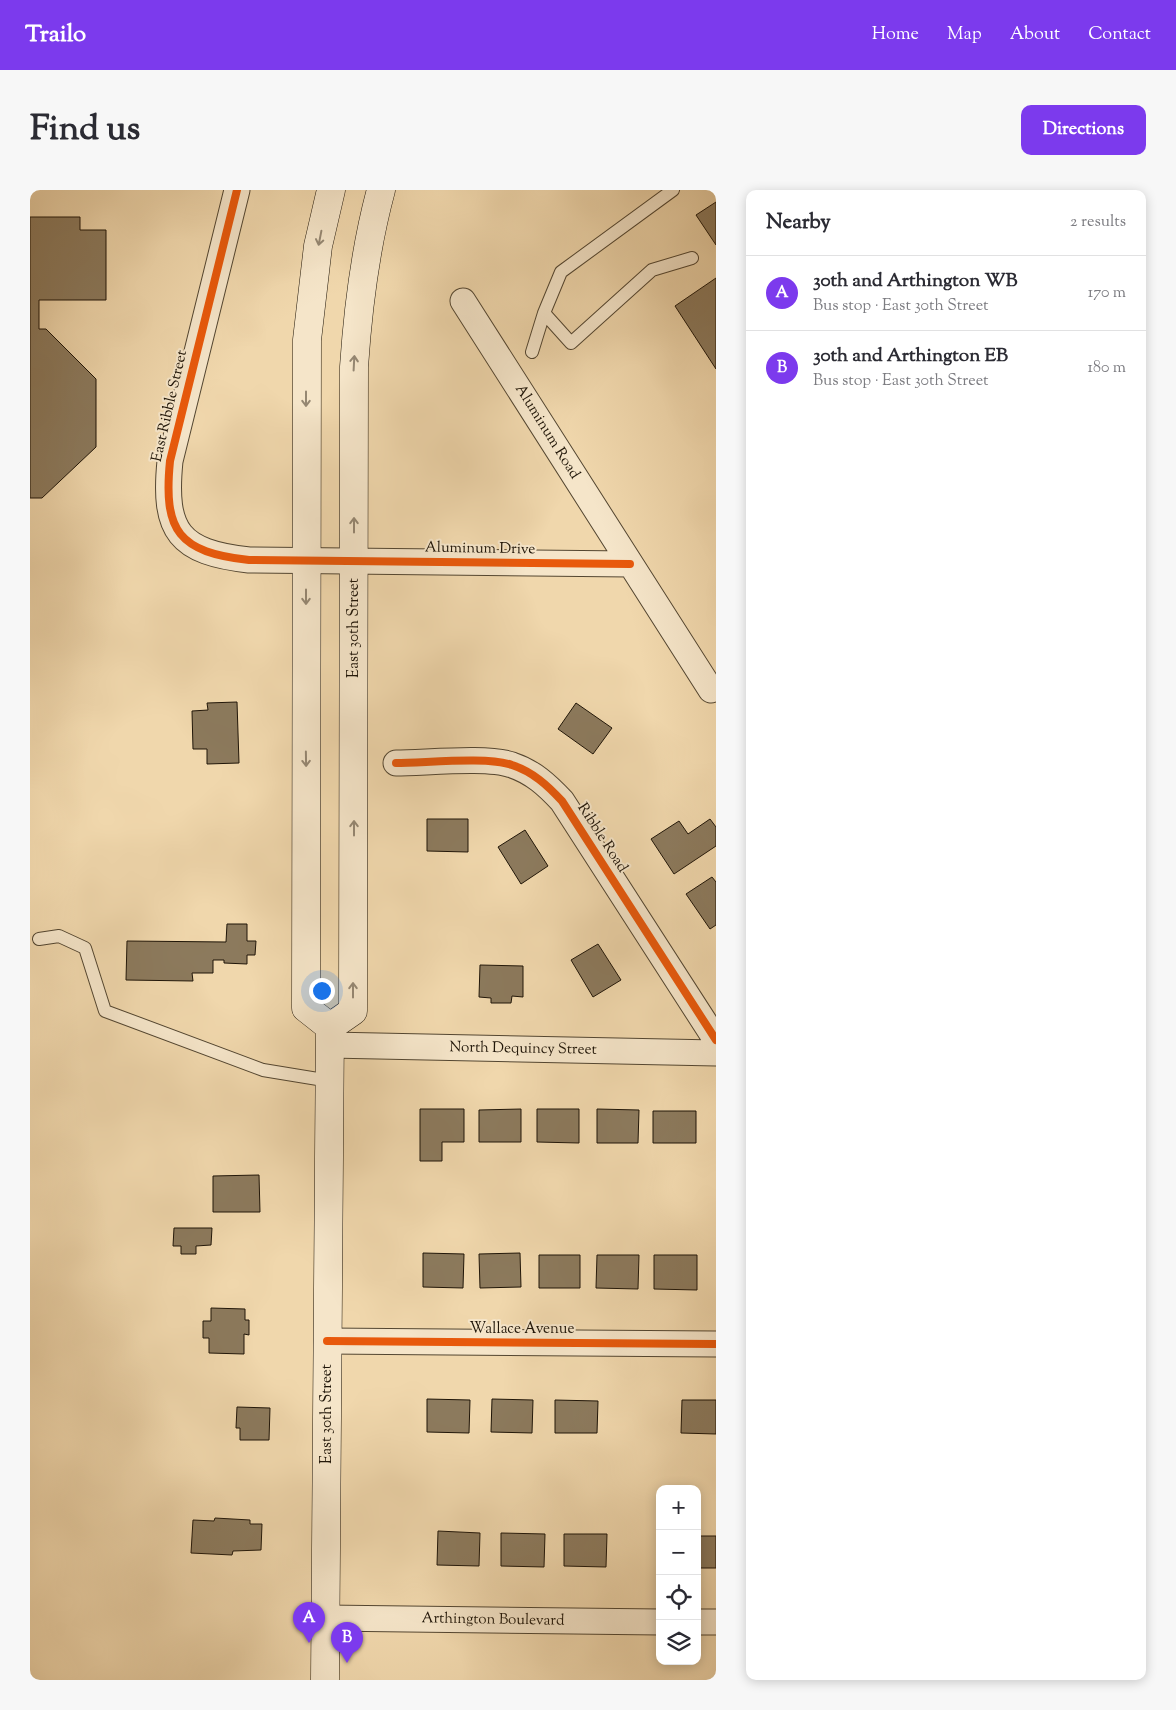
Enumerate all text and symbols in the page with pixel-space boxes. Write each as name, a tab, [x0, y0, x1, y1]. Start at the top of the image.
text: Trailo	[25, 18, 86, 52]
text: Home	[872, 22, 919, 48]
text: Map	[947, 22, 982, 48]
text: About	[1010, 22, 1060, 48]
text: Contact	[1088, 22, 1151, 48]
text: Find us	[30, 105, 140, 156]
button: Directions	[1021, 105, 1146, 155]
text: Nearby	[766, 208, 831, 238]
text: 2 results	[1070, 211, 1126, 234]
one-way arrow	[315, 229, 324, 245]
text: 30th and Arthington WB	[813, 268, 1018, 295]
text: A	[776, 282, 789, 305]
text: 170 m	[1088, 282, 1126, 305]
text: Bus stop · East 30th Street	[813, 295, 989, 318]
text: 30th and Arthington EB	[813, 343, 1008, 370]
street label: East Ribble Street	[147, 348, 193, 464]
one-way arrow	[350, 355, 359, 371]
text: B	[777, 357, 787, 380]
text: 180 m	[1087, 357, 1126, 380]
text: Bus stop · East 30th Street	[813, 370, 989, 393]
street label: Aluminum Road	[509, 381, 585, 484]
one-way arrow	[301, 390, 311, 407]
one-way arrow	[349, 518, 359, 534]
street label: Aluminum Drive	[425, 538, 535, 560]
street label: East 30th Street	[344, 578, 365, 678]
one-way arrow	[301, 588, 311, 604]
one-way arrow	[301, 750, 311, 767]
street label: Ribble Road	[572, 799, 633, 877]
one-way arrow	[349, 820, 359, 836]
your location	[309, 978, 335, 1004]
one-way arrow	[348, 983, 358, 999]
street label: North Dequincy Street	[449, 1037, 597, 1061]
street label: Wallace Avenue	[470, 1319, 574, 1340]
street label: East 30th Street	[317, 1364, 338, 1464]
map controls	[656, 1485, 701, 1665]
button: +	[656, 1485, 701, 1530]
button: −	[656, 1530, 701, 1575]
button: locate	[656, 1575, 701, 1620]
pin: A	[293, 1602, 325, 1643]
street label: Arthington Boulevard	[421, 1608, 565, 1632]
button: layers	[656, 1620, 701, 1665]
pin: B	[331, 1622, 363, 1663]

